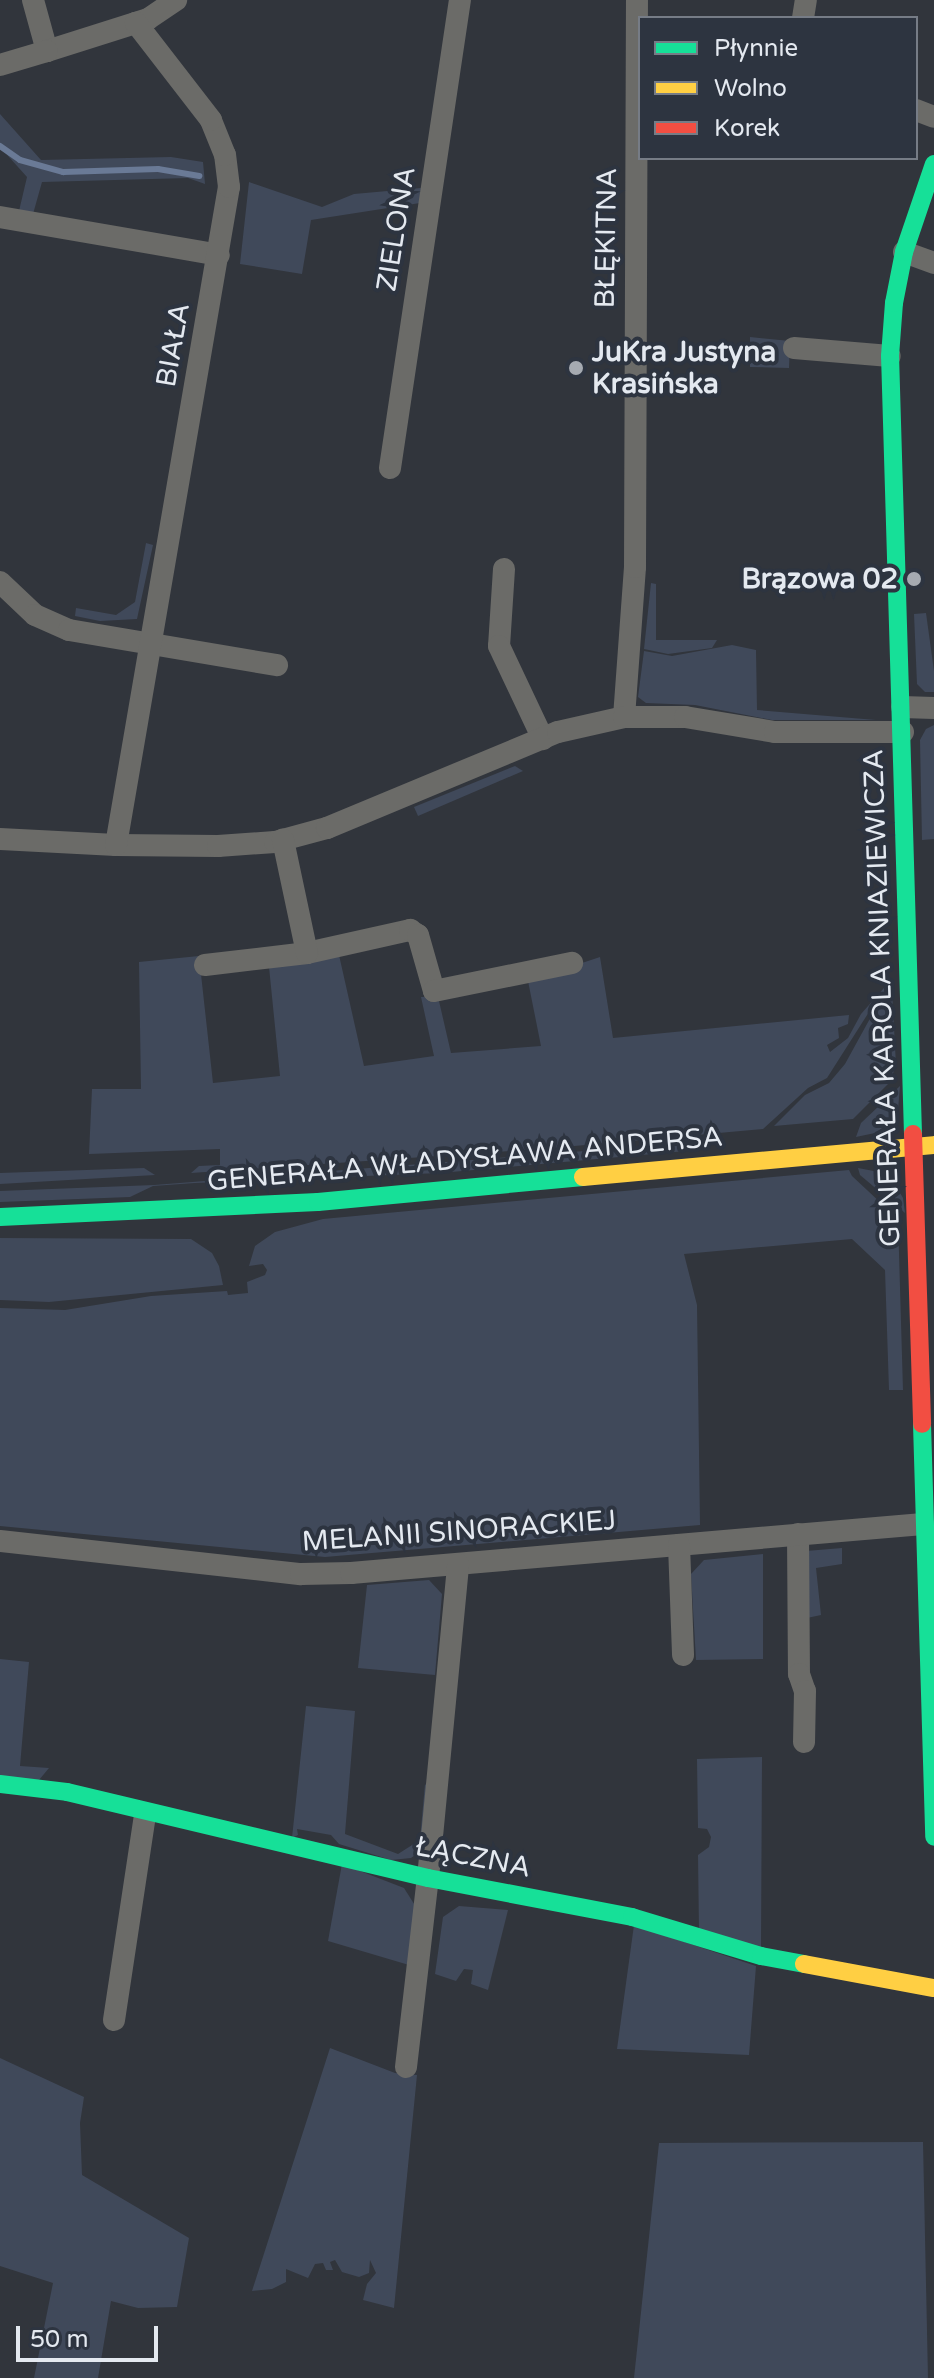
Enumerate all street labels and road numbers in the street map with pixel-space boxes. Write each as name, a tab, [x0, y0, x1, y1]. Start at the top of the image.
street label: ZIELONA	[370, 164, 422, 294]
street label: BŁĘKITNA	[588, 167, 624, 309]
street label: BIAŁA	[149, 300, 197, 390]
street label: GENERAŁA KAROLA KNIAZIEWICZA	[857, 749, 907, 1247]
street label: GENERAŁA WŁADYSŁAWA ANDERSA	[206, 1120, 724, 1198]
street label: MELANII SINORACKIEJ	[301, 1503, 617, 1559]
street label: ŁĄCZNA	[412, 1829, 534, 1885]

